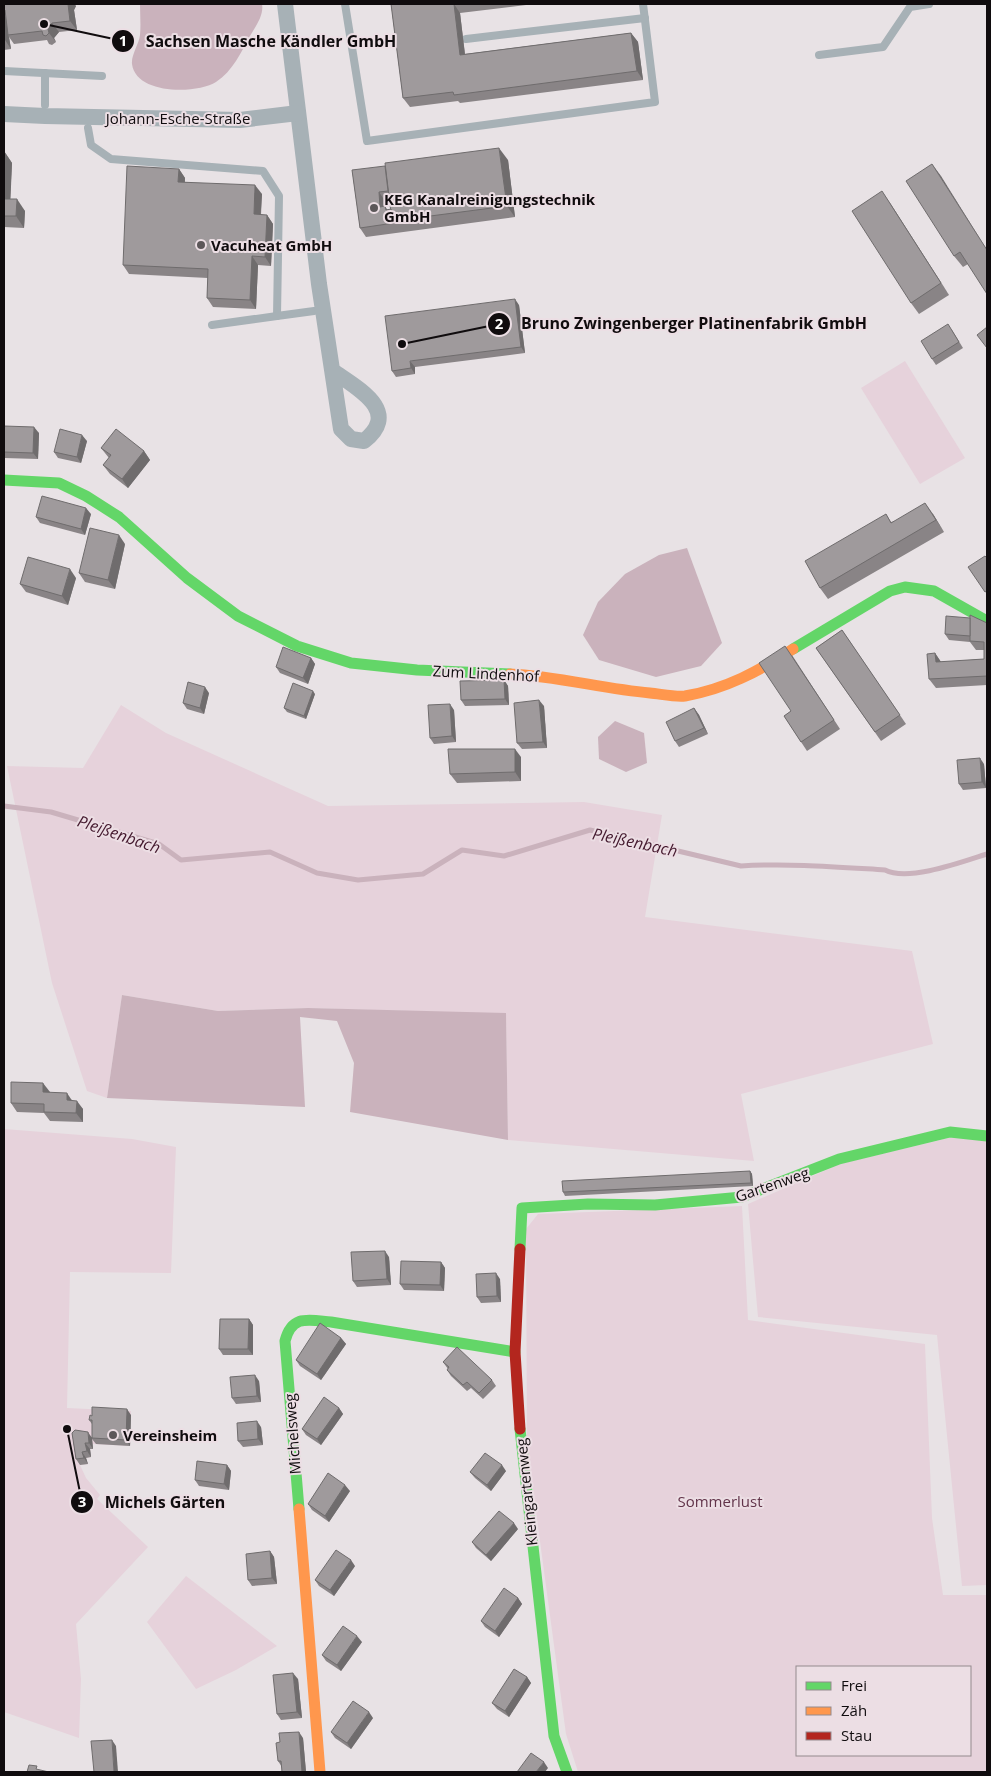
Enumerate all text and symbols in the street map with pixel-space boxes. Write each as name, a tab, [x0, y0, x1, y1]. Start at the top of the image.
callout: Sachsen Masche Kändler GmbH	[111, 25, 407, 56]
text: 1	[119, 30, 127, 50]
text: Sachsen Masche Kändler GmbH	[146, 30, 396, 52]
street label: Johann-Esche-Straße	[104, 108, 250, 128]
place label: KEG Kanalreinigungstechnik GmbH	[384, 189, 596, 226]
marker: KEG Kanalreinigungstechnik GmbH	[368, 202, 380, 214]
place label: Vacuheat GmbH	[211, 235, 332, 255]
marker: Vacuheat GmbH	[195, 239, 207, 251]
callout: Bruno Zwingenberger Platinenfabrik GmbH	[486, 308, 877, 339]
text: Bruno Zwingenberger Platinenfabrik GmbH	[521, 312, 867, 334]
text: 2	[495, 313, 504, 333]
street label: Zum Lindenhof	[432, 660, 541, 686]
water label: Pleißenbach	[75, 810, 163, 858]
water label: Pleißenbach	[591, 822, 679, 862]
street label: Gartenweg	[733, 1162, 811, 1206]
street label: Michelsweg	[279, 1393, 305, 1475]
place label: Vereinsheim	[123, 1425, 217, 1445]
marker: Vereinsheim	[107, 1429, 119, 1441]
street label: Kleingartenweg	[510, 1437, 542, 1547]
callout: Michels Gärten	[70, 1486, 236, 1517]
text: 3	[78, 1491, 86, 1511]
text: Michels Gärten	[105, 1491, 225, 1513]
park label: Sommerlust	[677, 1491, 763, 1511]
legend	[796, 1666, 971, 1756]
text: Frei	[841, 1675, 867, 1695]
text: Zäh	[841, 1700, 867, 1720]
text: Stau	[841, 1725, 872, 1745]

